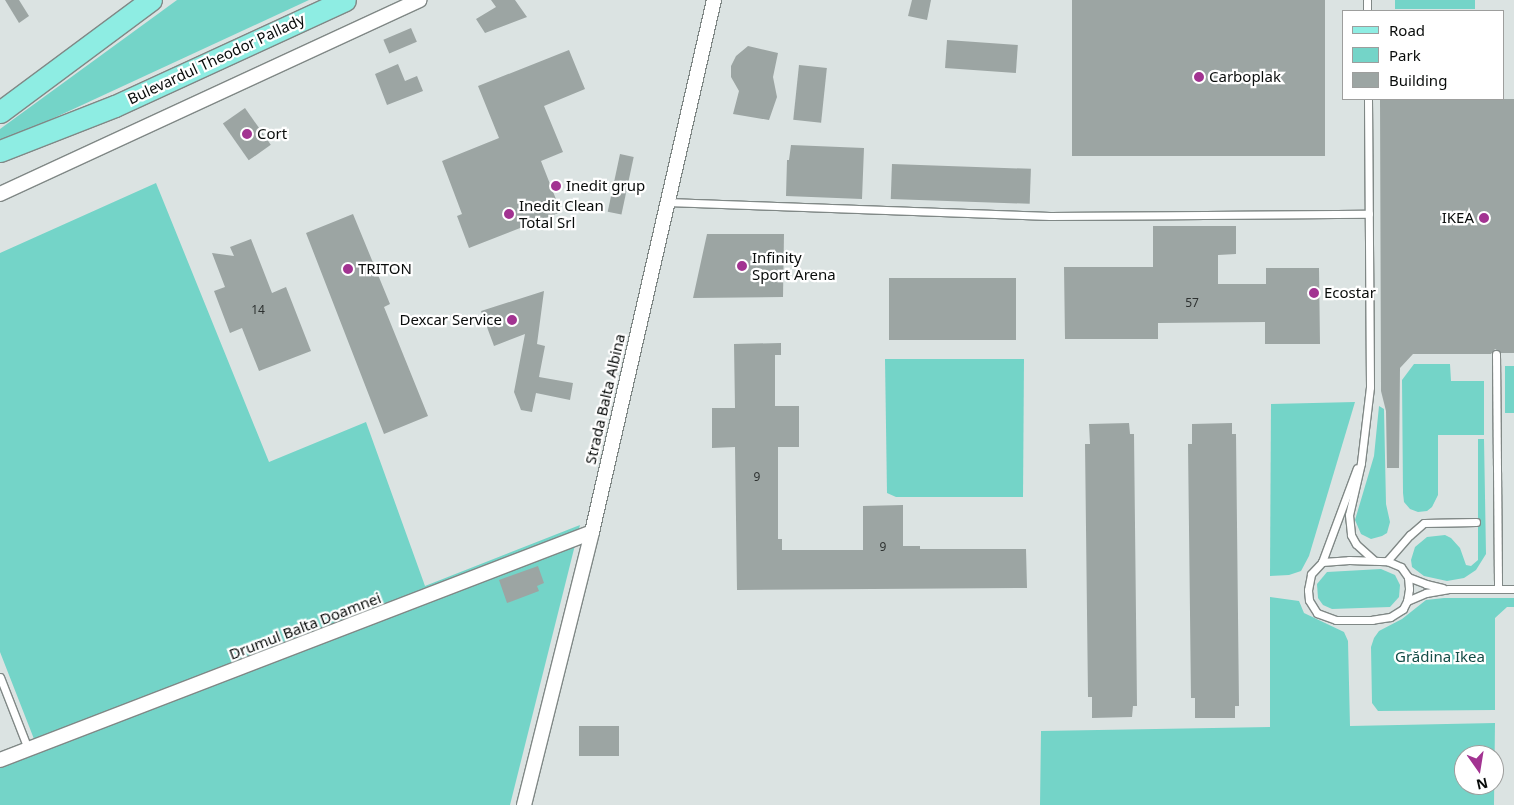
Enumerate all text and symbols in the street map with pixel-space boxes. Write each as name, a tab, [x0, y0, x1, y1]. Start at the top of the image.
street label: Bulevardul Theodor Pallady	[125, 10, 307, 108]
legend	[1342, 10, 1504, 100]
text: Road	[1389, 20, 1425, 40]
text: Park	[1389, 45, 1421, 65]
place label: Carboplak	[1209, 68, 1281, 86]
text: Building	[1389, 70, 1447, 90]
marker: Carboplak	[1193, 71, 1205, 83]
place label: Cort	[257, 125, 287, 143]
marker: Cort	[241, 128, 253, 140]
place label: Inedit grup	[566, 177, 645, 195]
marker: Inedit grup	[550, 180, 562, 192]
place label: Inedit Clean Total Srl	[519, 196, 604, 231]
marker: Inedit Clean Total Srl	[503, 208, 515, 220]
place label: IKEA	[1442, 209, 1474, 227]
marker: IKEA	[1478, 212, 1490, 224]
place label: Infinity Sport Arena	[752, 248, 836, 283]
place label: TRITON	[358, 260, 412, 278]
marker: Infinity Sport Arena	[736, 260, 748, 272]
marker: TRITON	[342, 263, 354, 275]
place label: Ecostar	[1324, 284, 1376, 302]
marker: Ecostar	[1308, 287, 1320, 299]
house number: 57	[1185, 296, 1199, 310]
house number: 14	[251, 303, 265, 317]
place label: Dexcar Service	[400, 311, 502, 329]
marker: Dexcar Service	[506, 314, 518, 326]
street label: Strada Balta Albina	[581, 332, 629, 466]
house number: 9	[754, 470, 760, 484]
house number: 9	[880, 540, 886, 554]
street label: Drumul Balta Doamnei	[226, 589, 384, 663]
park label: Grădina Ikea	[1395, 648, 1485, 666]
north arrow	[1454, 745, 1504, 795]
text: N	[1475, 774, 1490, 795]

